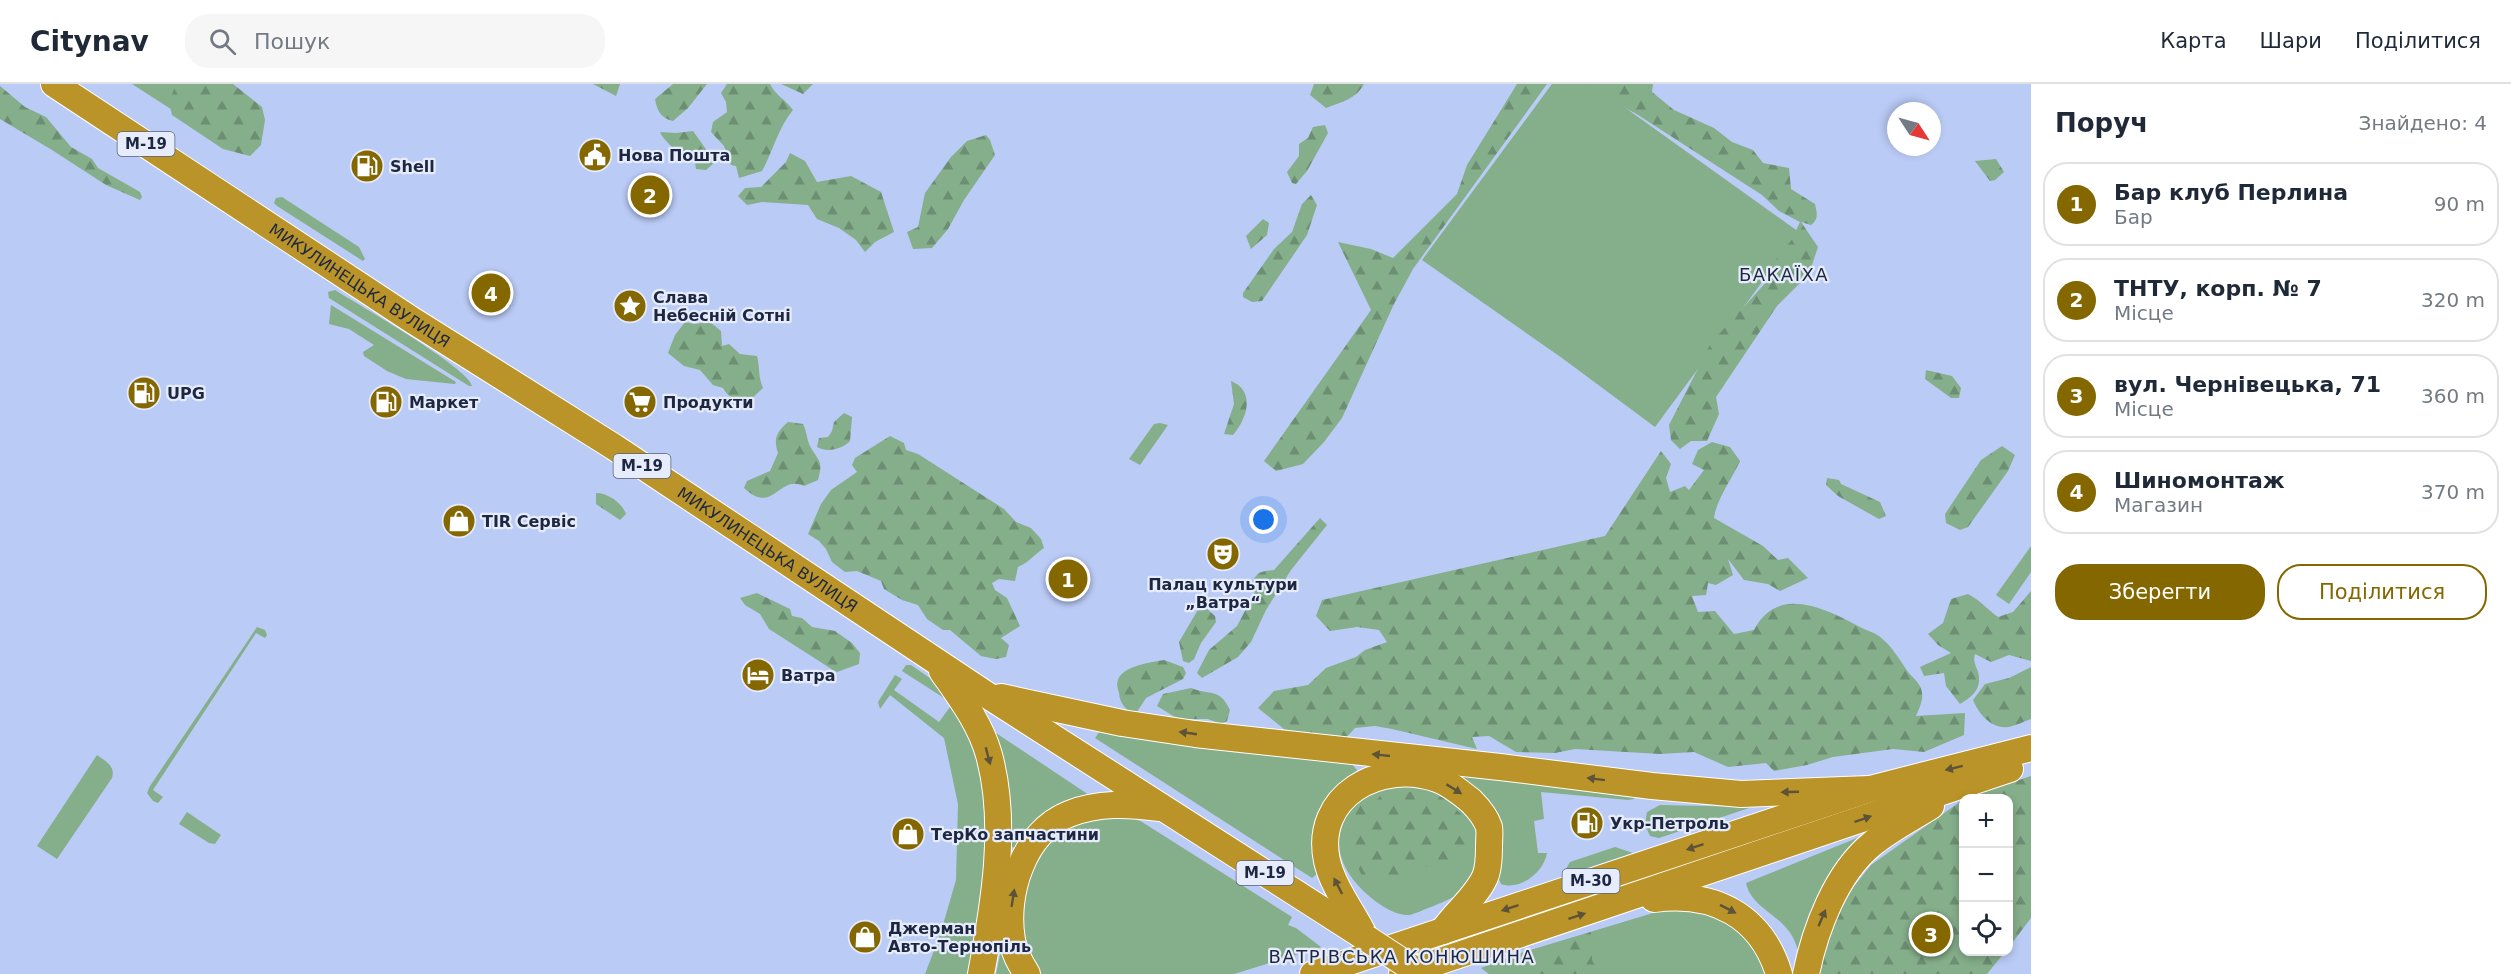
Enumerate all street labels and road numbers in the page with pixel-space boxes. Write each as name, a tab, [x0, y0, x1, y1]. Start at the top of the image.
road number: М-19	[118, 132, 174, 156]
street label: МИКУЛИНЕЦЬКА ВУЛИЦЯ	[266, 219, 454, 351]
road number: М-19	[614, 454, 670, 478]
street label: МИКУЛИНЕЦЬКА ВУЛИЦЯ	[674, 483, 861, 616]
road number: М-19	[1236, 861, 1294, 885]
road number: М-30	[1562, 869, 1620, 893]

